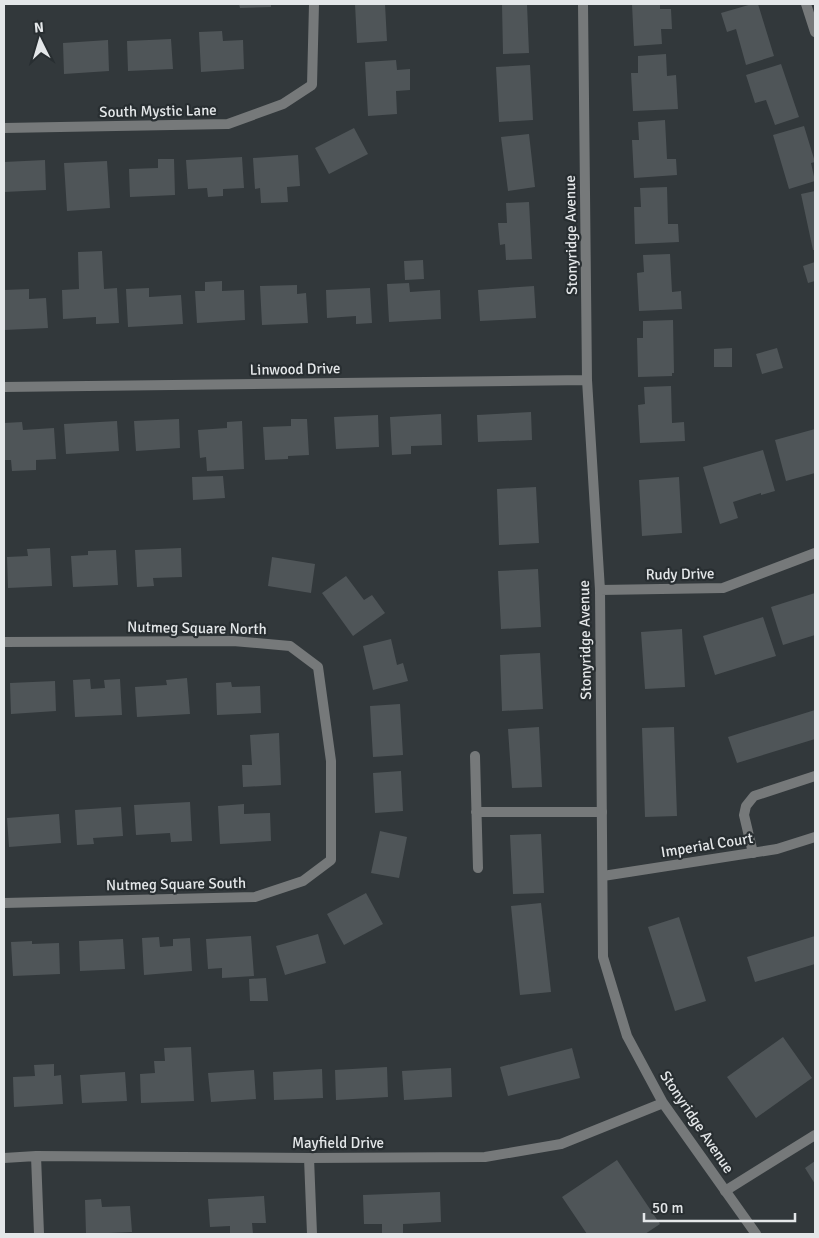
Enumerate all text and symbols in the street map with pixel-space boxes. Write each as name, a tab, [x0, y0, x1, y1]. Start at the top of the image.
north arrow	[15, 15, 65, 65]
text: N	[33, 19, 45, 36]
street label: South Mystic Lane	[99, 101, 217, 121]
street label: Stonyridge Avenue	[561, 175, 581, 295]
street label: Linwood Drive	[250, 359, 340, 379]
street label: Rudy Drive	[645, 564, 715, 584]
street label: Stonyridge Avenue	[575, 580, 595, 700]
street label: Nutmeg Square North	[127, 618, 267, 638]
street label: Imperial Court	[660, 829, 754, 861]
street label: Nutmeg Square South	[106, 874, 246, 894]
street label: Stonyridge Avenue	[656, 1067, 738, 1177]
street label: Mayfield Drive	[292, 1134, 384, 1152]
scale bar	[644, 1190, 795, 1222]
text: 50 m	[652, 1199, 683, 1217]

